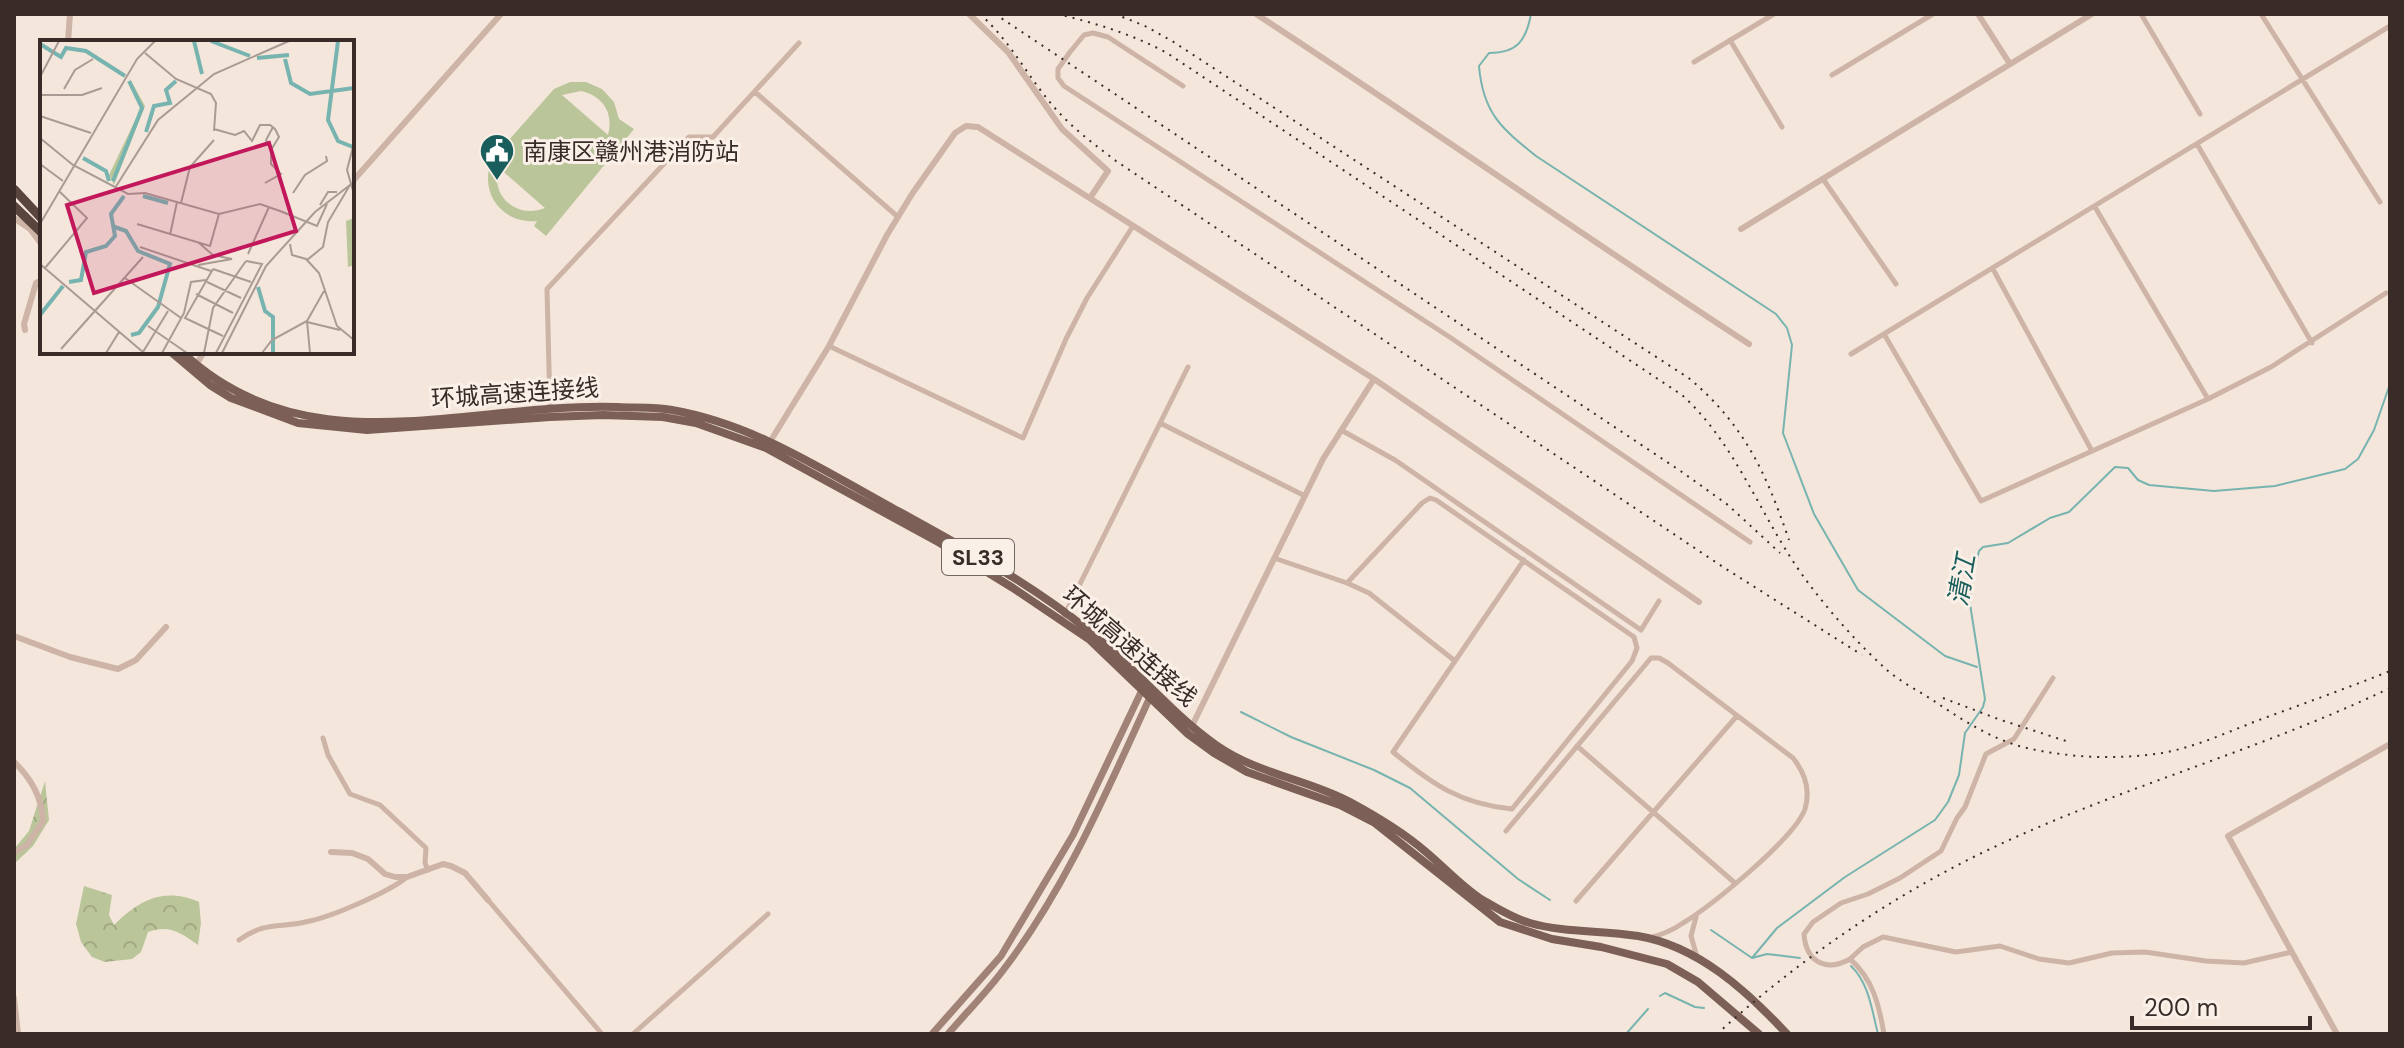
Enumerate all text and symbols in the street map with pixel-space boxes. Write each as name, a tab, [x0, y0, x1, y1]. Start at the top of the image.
inset map	[40, 40, 354, 354]
public building icon: 南康区赣州港消防站	[478, 132, 516, 182]
place label: 南康区赣州港消防站	[523, 136, 739, 167]
street label: 环城高速连接线	[430, 372, 600, 414]
road number: SL33	[942, 539, 1014, 575]
water label: 清江	[1941, 548, 1984, 609]
street label: 环城高速连接线	[1056, 579, 1204, 713]
scale bar	[2132, 980, 2310, 1030]
text: 200 m	[2144, 992, 2218, 1023]

